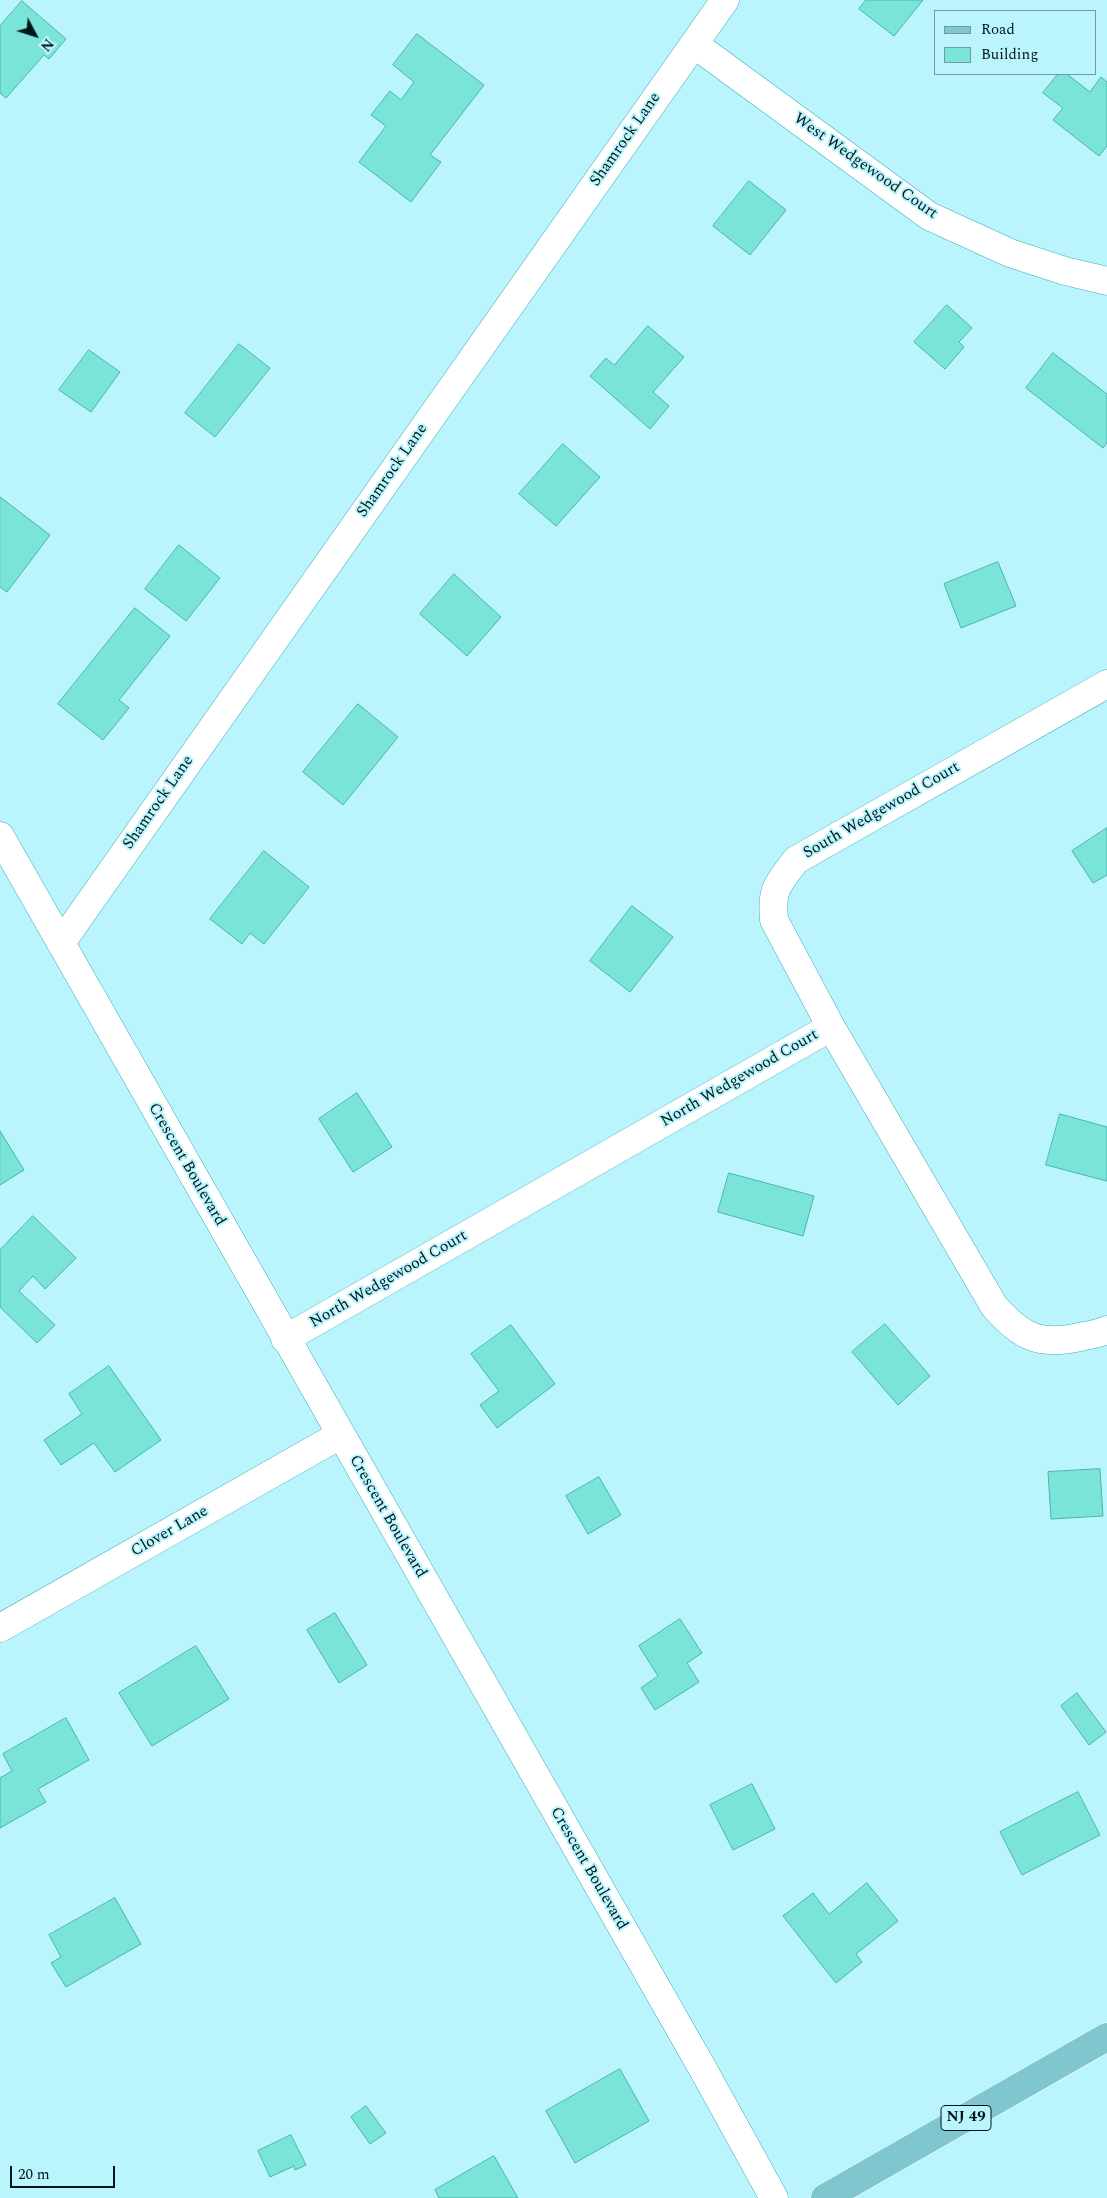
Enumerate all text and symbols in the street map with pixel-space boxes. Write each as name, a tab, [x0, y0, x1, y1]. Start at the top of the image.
north arrow	[10, 10, 60, 60]
legend	[934, 10, 1097, 75]
text: Road	[981, 18, 1015, 41]
text: N	[35, 34, 59, 56]
text: Building	[981, 43, 1038, 66]
street label: Shamrock Lane	[587, 89, 665, 191]
street label: West Wedgewood Court	[789, 110, 941, 224]
street label: Shamrock Lane	[354, 420, 432, 522]
street label: Shamrock Lane	[120, 752, 198, 854]
street label: South Wedgewood Court	[800, 758, 964, 864]
street label: North Wedgewood Court	[658, 1026, 822, 1132]
street label: Crescent Boulevard	[143, 1100, 229, 1230]
street label: North Wedgewood Court	[307, 1227, 471, 1333]
street label: Crescent Boulevard	[344, 1452, 430, 1582]
street label: Clover Lane	[128, 1502, 212, 1562]
street label: Crescent Boulevard	[545, 1804, 631, 1934]
road number: NJ 49	[941, 2106, 991, 2130]
scale bar	[12, 2156, 118, 2188]
text: 20 m	[18, 2163, 50, 2186]

